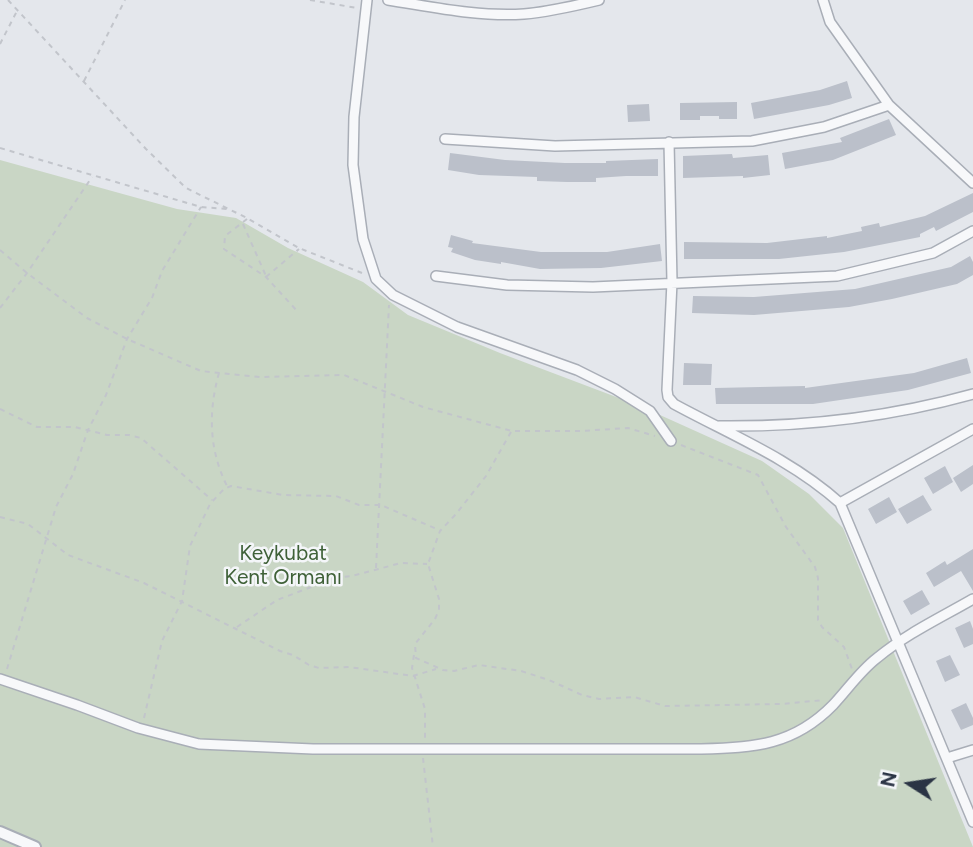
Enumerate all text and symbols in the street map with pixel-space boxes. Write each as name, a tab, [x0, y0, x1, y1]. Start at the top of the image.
park label: Keykubat Kent Ormanı	[224, 541, 342, 591]
north arrow	[875, 749, 945, 819]
text: N	[876, 770, 902, 789]

